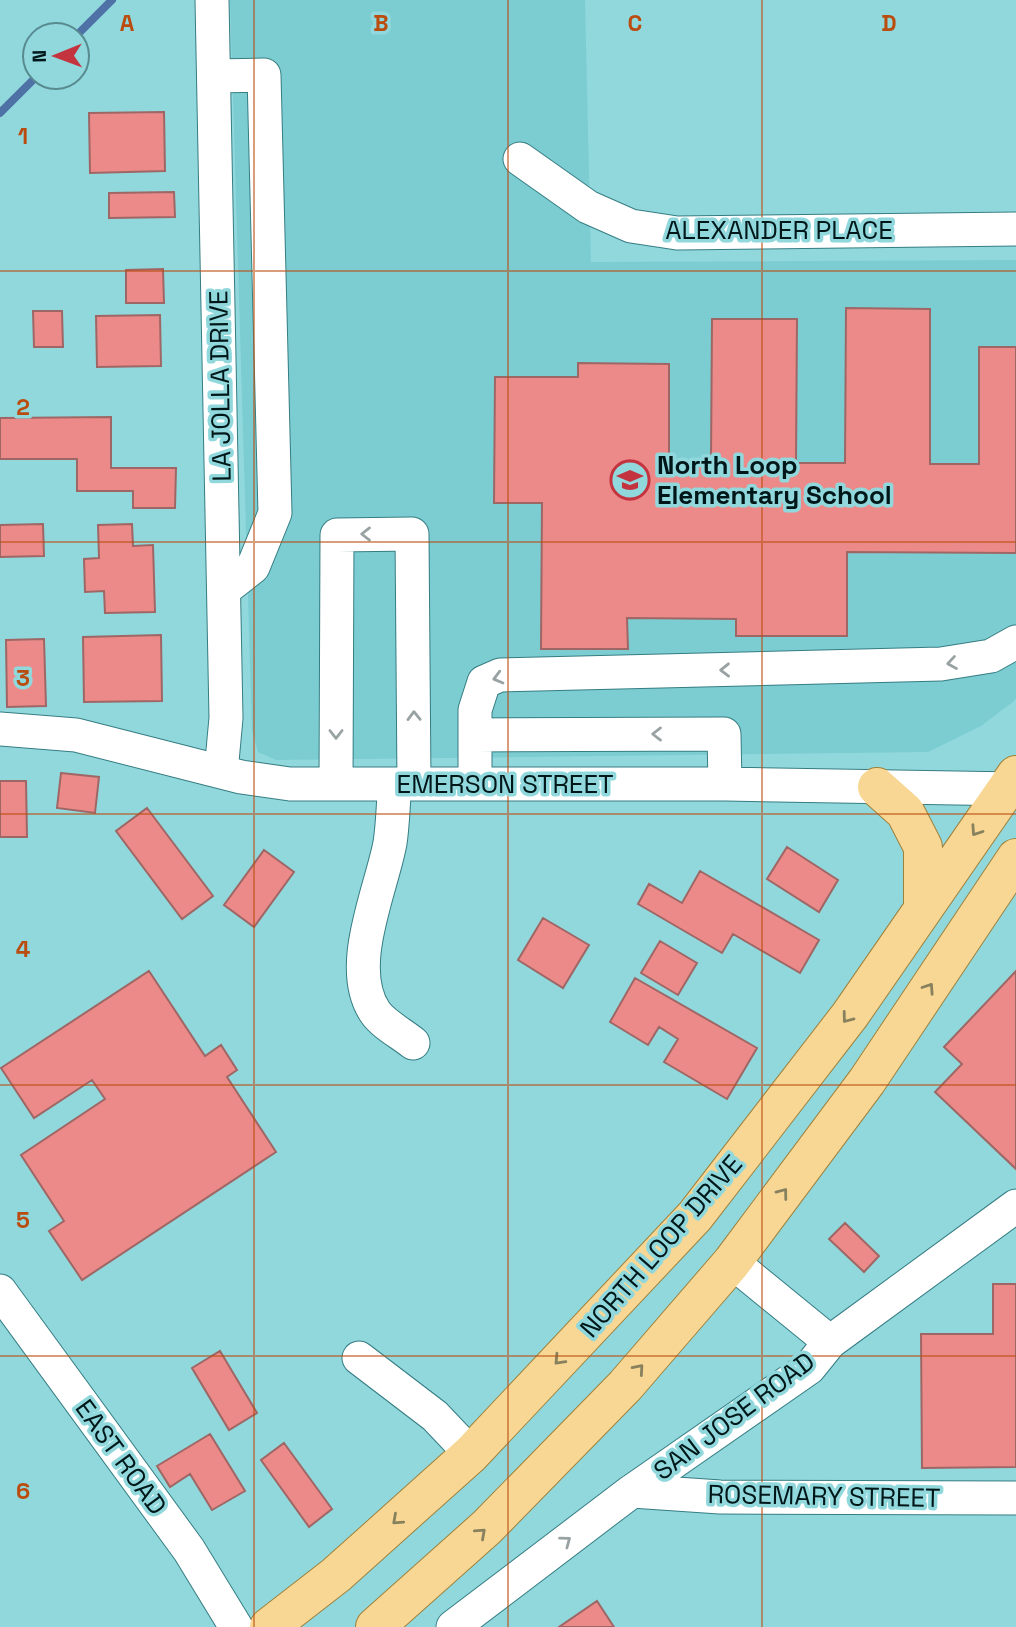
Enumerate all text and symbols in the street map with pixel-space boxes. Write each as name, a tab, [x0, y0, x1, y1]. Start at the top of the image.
text: A	[120, 8, 135, 38]
text: B	[373, 8, 389, 38]
text: C	[628, 8, 642, 38]
text: D	[881, 8, 897, 38]
north arrow	[21, 21, 91, 91]
text: N	[27, 50, 52, 63]
text: 1	[18, 121, 28, 151]
street label: ALEXANDER PLACE	[665, 213, 893, 247]
street label: LA JOLLA DRIVE	[201, 290, 239, 482]
text: 2	[16, 392, 30, 422]
place label: North Loop Elementary School	[657, 448, 892, 512]
school or university icon: North Loop Elementary School	[609, 459, 651, 501]
one-way arrow	[360, 527, 371, 542]
one-way arrow	[946, 655, 958, 670]
one-way arrow	[719, 662, 730, 677]
text: 3	[16, 663, 30, 693]
one-way arrow	[492, 670, 504, 684]
one-way arrow	[406, 710, 421, 721]
one-way arrow	[652, 726, 662, 742]
one-way arrow	[328, 729, 344, 739]
street label: EMERSON STREET	[397, 767, 613, 801]
one-way arrow	[971, 823, 984, 836]
text: 4	[16, 934, 31, 964]
one-way arrow	[921, 983, 933, 996]
one-way arrow	[843, 1010, 855, 1023]
street label: NORTH LOOP DRIVE	[572, 1148, 750, 1344]
one-way arrow	[775, 1188, 788, 1201]
text: 5	[16, 1205, 30, 1235]
street label: SAN JOSE ROAD	[647, 1344, 821, 1488]
one-way arrow	[554, 1352, 567, 1365]
one-way arrow	[631, 1364, 643, 1377]
street label: EAST ROAD	[68, 1393, 174, 1521]
text: 6	[16, 1476, 30, 1506]
street label: ROSEMARY STREET	[707, 1477, 941, 1515]
one-way arrow	[392, 1512, 405, 1524]
one-way arrow	[473, 1528, 486, 1541]
one-way arrow	[558, 1537, 571, 1550]

